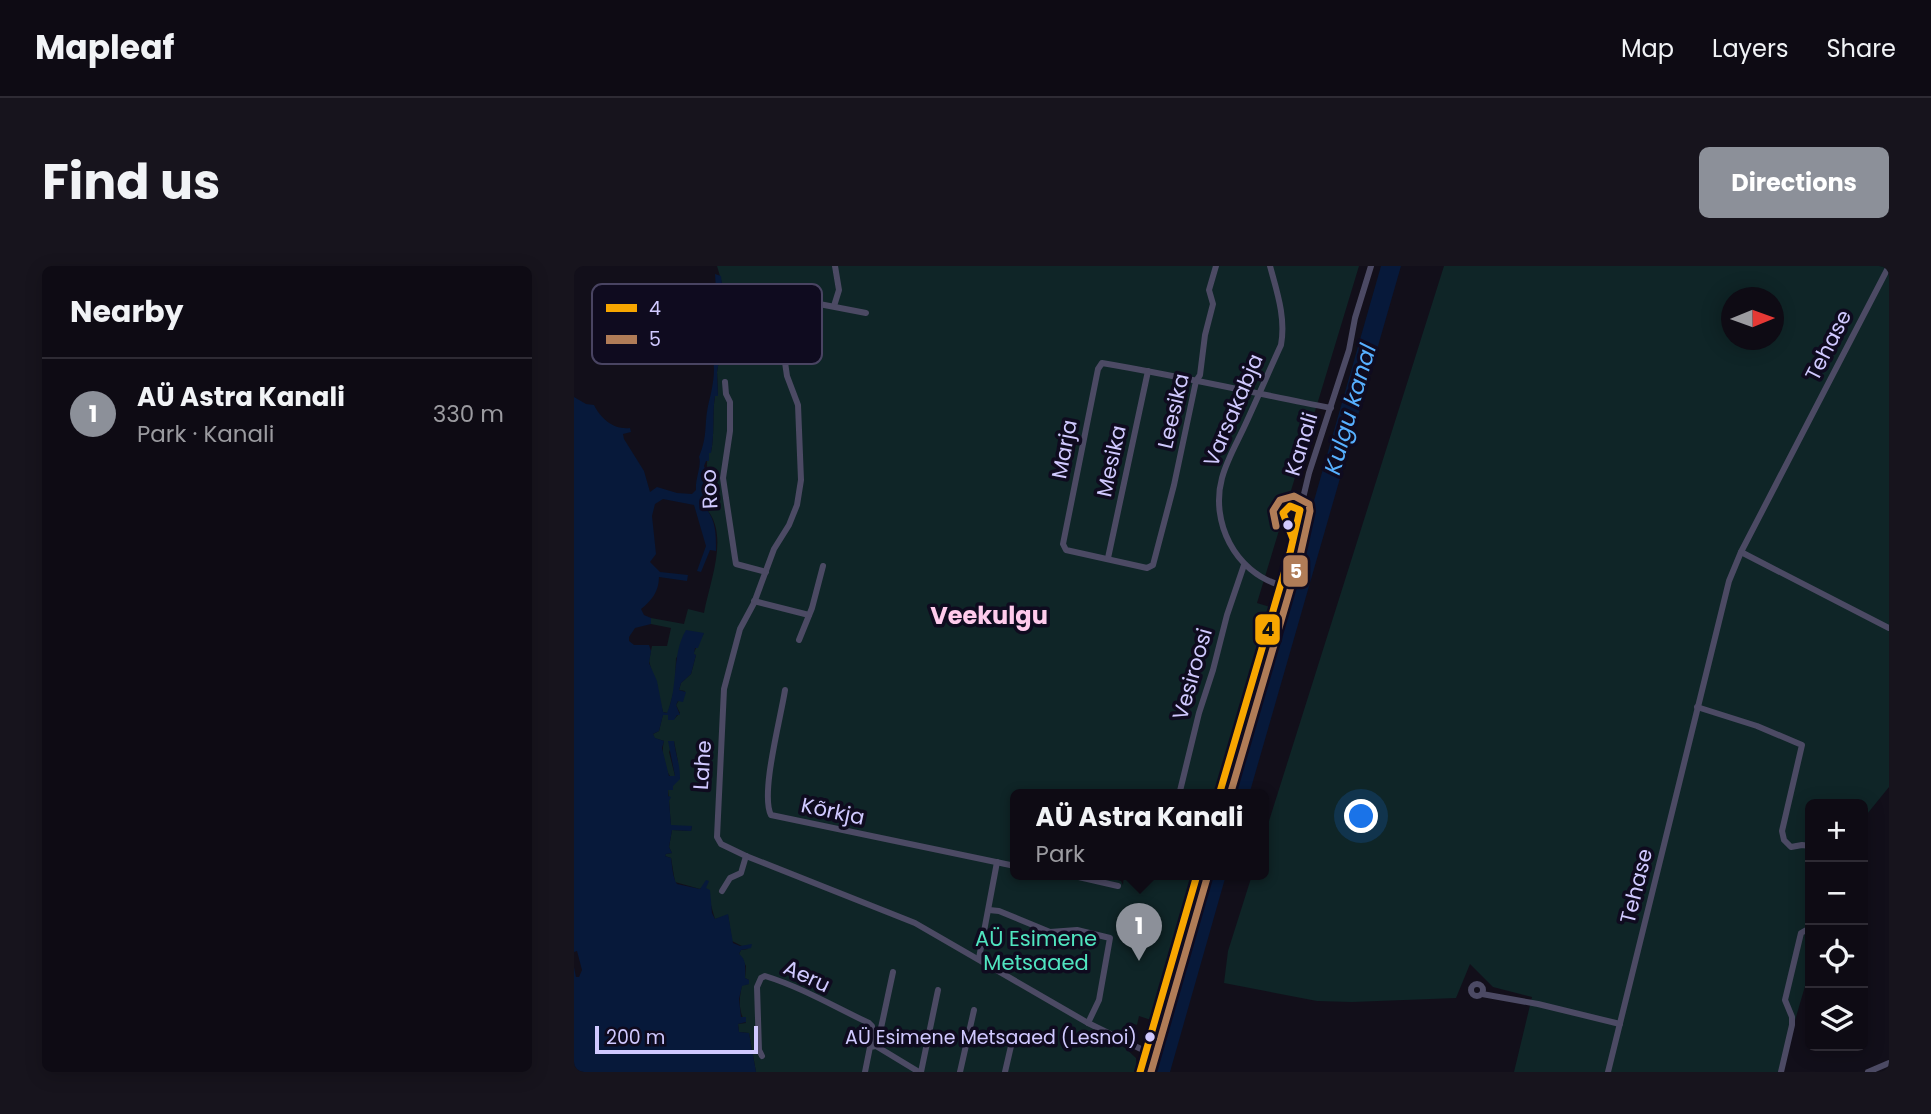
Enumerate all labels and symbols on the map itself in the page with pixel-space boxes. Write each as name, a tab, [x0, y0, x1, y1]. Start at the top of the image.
legend	[592, 284, 822, 364]
north arrow	[1721, 287, 1784, 350]
text: 4	[649, 295, 661, 322]
street label: Tehase	[1798, 305, 1858, 385]
text: 5	[649, 326, 661, 353]
water label: Kulgu kanal	[1316, 340, 1384, 478]
street label: Varsakabja	[1196, 349, 1270, 471]
street label: Leesika	[1150, 371, 1196, 451]
street label: Kanali	[1278, 409, 1324, 479]
street label: Marja	[1044, 417, 1084, 481]
street label: Mesika	[1089, 423, 1133, 499]
street label: Roo	[693, 468, 725, 510]
unlabelled marker	[1281, 518, 1295, 532]
line badge: 5	[1282, 554, 1309, 588]
text: 5	[1290, 558, 1302, 585]
district label: Veekulgu	[930, 599, 1048, 632]
line badge: 4	[1254, 613, 1281, 646]
text: 4	[1262, 616, 1275, 643]
street label: Vesiroosi	[1165, 625, 1219, 723]
street label: Lahe	[686, 739, 718, 791]
street label: Kõrkja	[799, 790, 867, 832]
your location	[1344, 799, 1378, 833]
street label: Tehase	[1613, 846, 1659, 926]
pin: 1	[1116, 903, 1162, 961]
park label: AÜ Esimene Metsaaed	[975, 924, 1097, 977]
street label: Aeru	[779, 953, 835, 999]
scale bar	[595, 1023, 758, 1055]
place label: AÜ Esimene Metsaaed (Lesnoi)	[845, 1024, 1137, 1051]
marker: AÜ Esimene Metsaaed (Lesnoi)	[1143, 1030, 1157, 1044]

